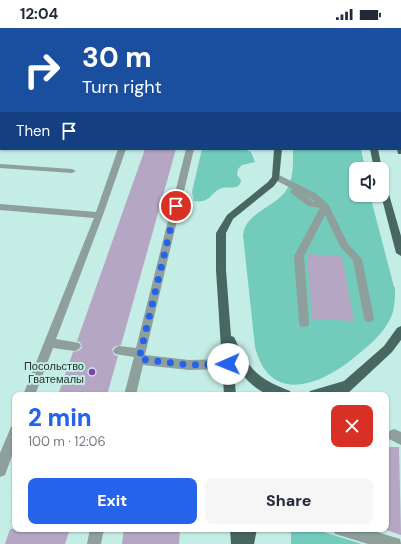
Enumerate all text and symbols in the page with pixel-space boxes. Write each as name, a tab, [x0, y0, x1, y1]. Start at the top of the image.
text: 12:04	[20, 4, 58, 24]
text: 30 m	[82, 39, 152, 76]
icon: right	[16, 44, 68, 96]
text: Turn right	[82, 75, 162, 99]
icon: arrive	[58, 120, 80, 142]
text: Then	[16, 121, 50, 141]
map controls	[349, 162, 389, 202]
button: sound	[349, 162, 389, 202]
pin	[159, 189, 193, 223]
icon: arrive	[165, 195, 187, 217]
position arrow	[207, 343, 249, 385]
place label: Посольство Гватемалы	[24, 359, 84, 386]
marker: Посольство Гватемалы	[87, 367, 97, 377]
text: 2 min	[28, 402, 92, 433]
button: close	[331, 405, 373, 447]
text: 100 m · 12:06	[28, 433, 106, 450]
button: Exit	[28, 478, 197, 524]
button: Share	[205, 478, 373, 524]

